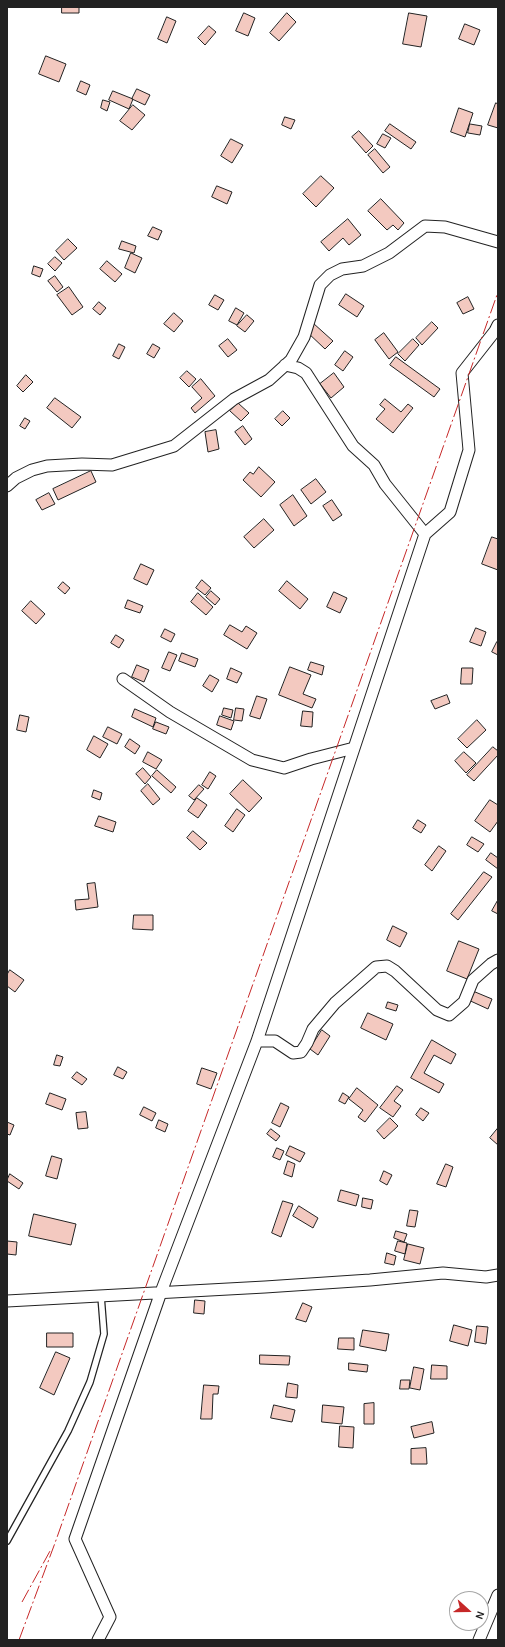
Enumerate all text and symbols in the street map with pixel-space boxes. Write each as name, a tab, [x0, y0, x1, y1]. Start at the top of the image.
north arrow	[449, 1591, 489, 1631]
text: N	[472, 1609, 487, 1621]

